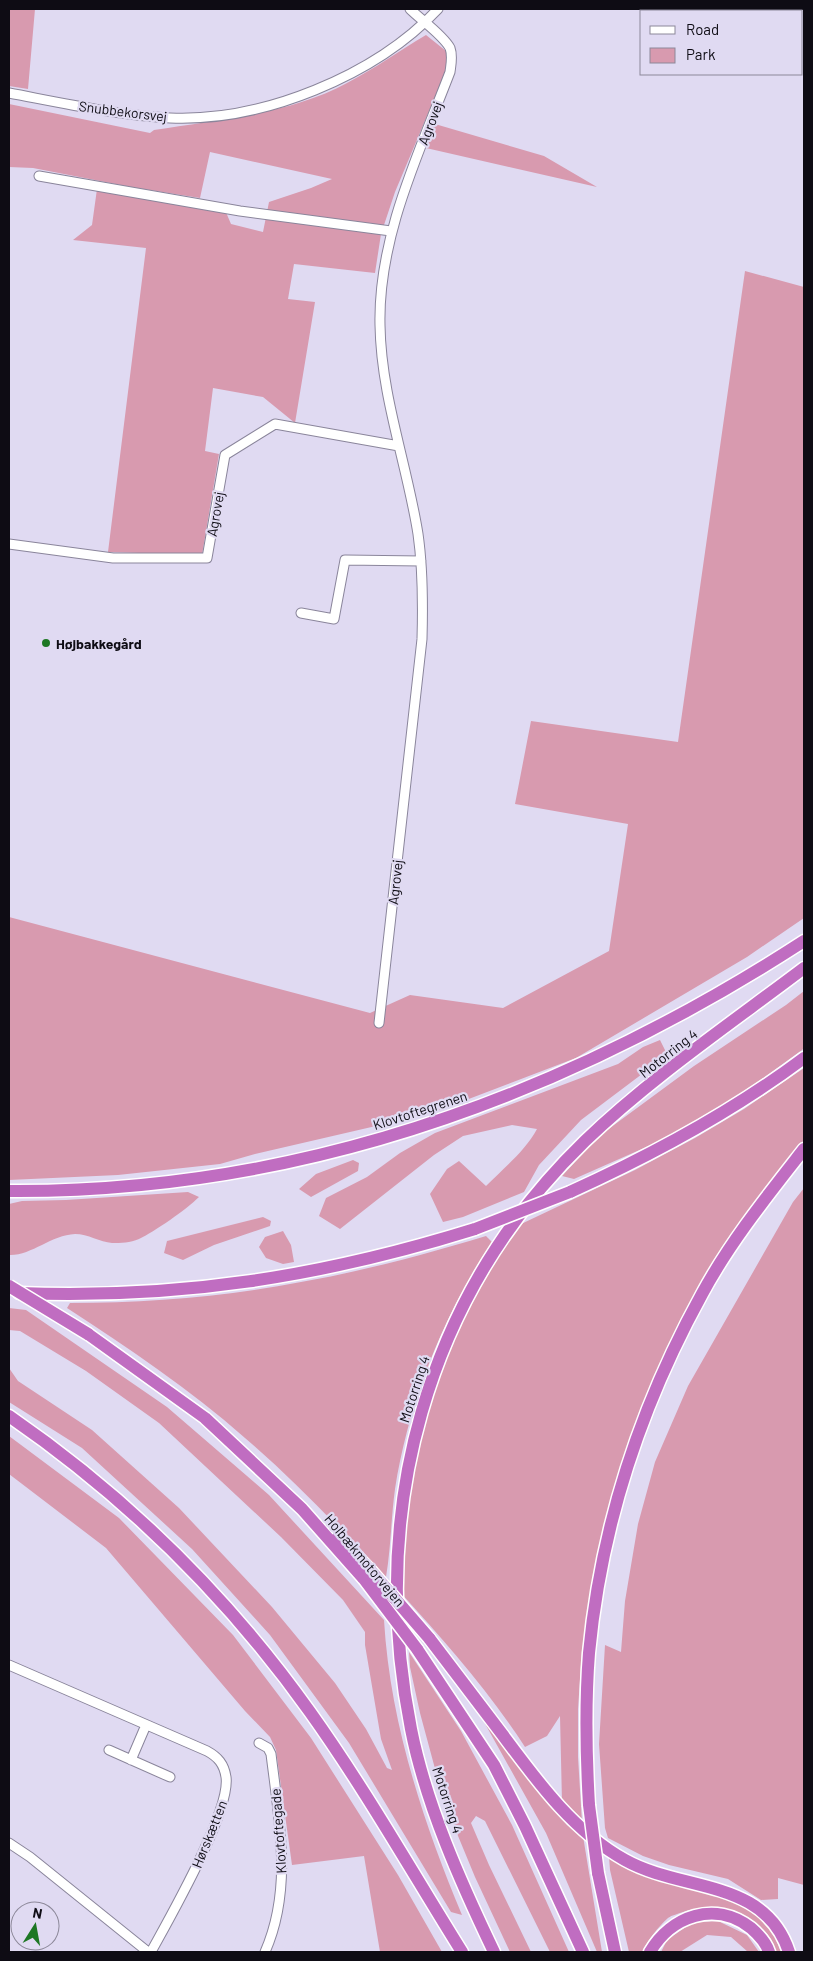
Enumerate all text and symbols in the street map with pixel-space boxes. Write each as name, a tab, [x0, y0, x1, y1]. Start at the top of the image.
legend	[640, 10, 803, 75]
text: Road	[686, 20, 719, 38]
text: Park	[686, 45, 716, 63]
street label: Snubbekorsvej	[78, 97, 168, 125]
street label: Agrovej	[414, 99, 446, 147]
street label: Agrovej	[203, 490, 227, 538]
place label: Højbakkegård	[56, 635, 142, 652]
marker: Højbakkegård	[40, 637, 52, 649]
street label: Agrovej	[384, 859, 406, 905]
street label: Motorring 4	[635, 1025, 701, 1081]
street label: Klovtoftegrenen	[371, 1087, 469, 1133]
street label: Motorring 4	[395, 1353, 433, 1425]
street label: Holbækmotorvejen	[321, 1510, 409, 1610]
street label: Motorring 4	[429, 1764, 467, 1836]
street label: Klovtoftegade	[267, 1788, 289, 1874]
street label: Hørskætten	[188, 1798, 230, 1870]
north arrow	[10, 1901, 60, 1951]
text: N	[31, 1904, 44, 1922]

